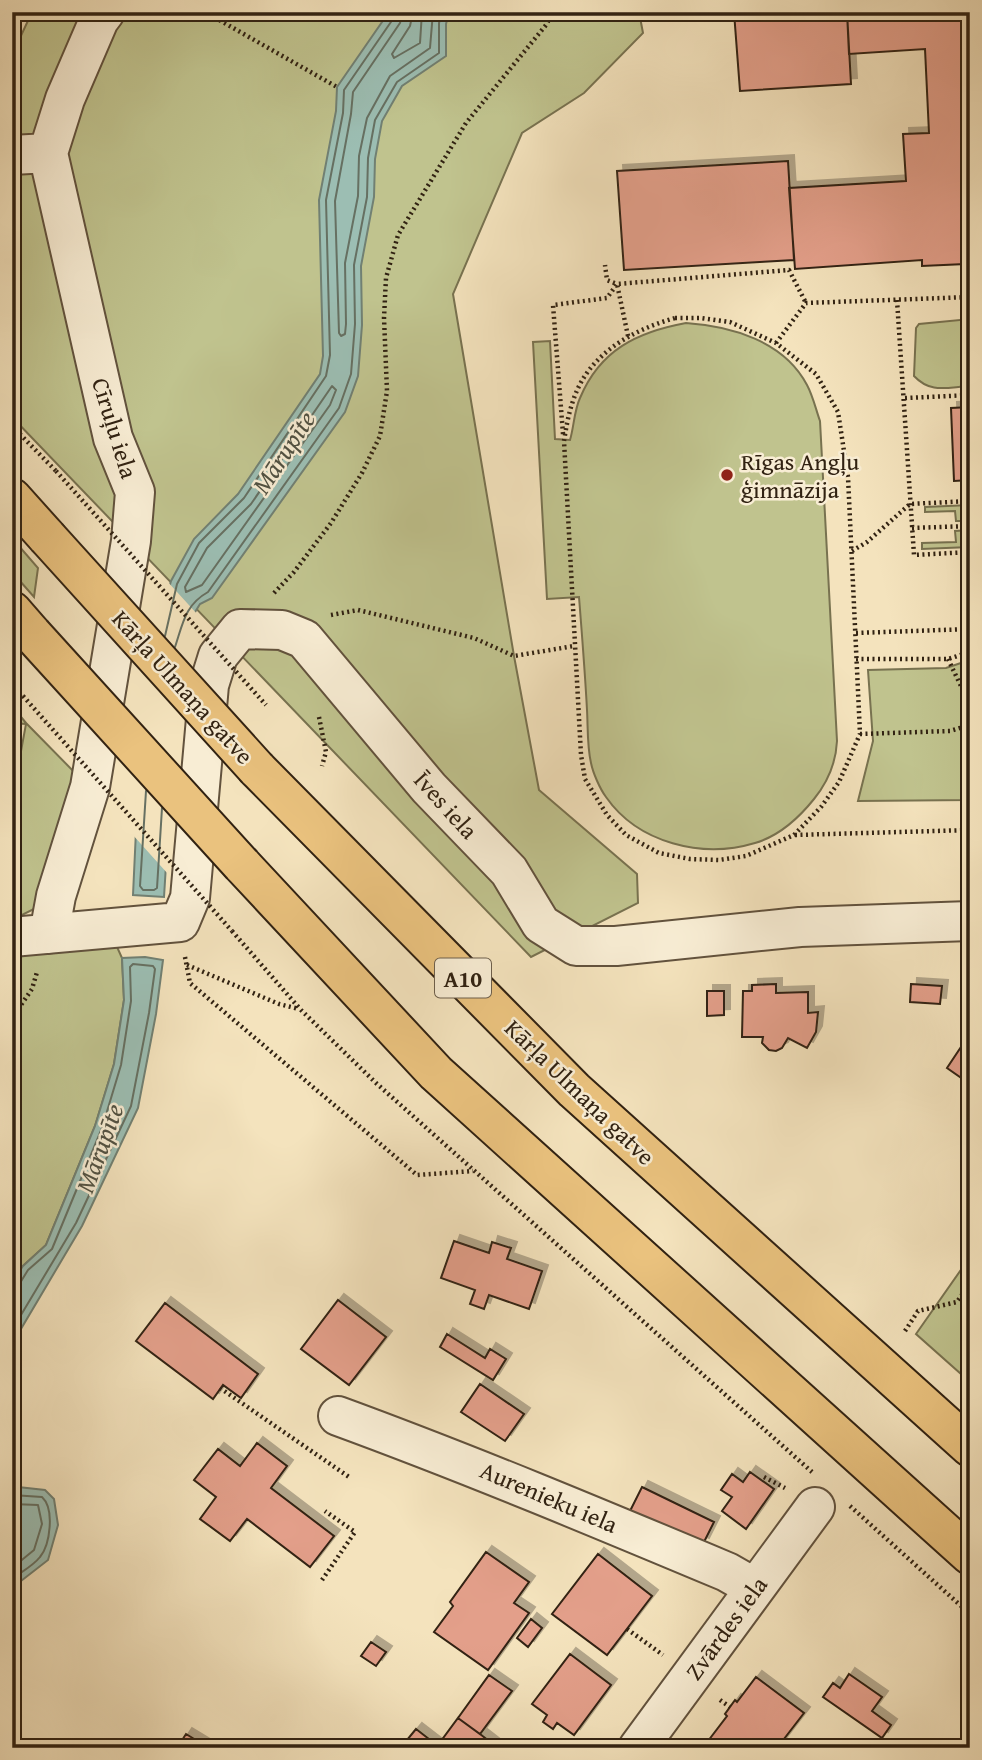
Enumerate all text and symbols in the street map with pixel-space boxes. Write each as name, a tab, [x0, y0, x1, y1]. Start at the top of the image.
street label: Cīruļu iela	[83, 373, 147, 483]
water label: Mārupīte	[241, 403, 325, 501]
place label: Rīgas Angļu ģimnāzija	[741, 444, 859, 507]
marker: Rīgas Angļu ģimnāzija	[719, 467, 735, 483]
street label: Kārļa Ulmaņa gatve	[104, 602, 262, 772]
street label: Īves iela	[406, 763, 487, 847]
road number: A10	[435, 959, 491, 998]
street label: Kārļa Ulmaņa gatve	[497, 1011, 663, 1173]
water label: Mārupīte	[65, 1098, 133, 1198]
street label: Aurenieku iela	[475, 1452, 624, 1542]
street label: Zvārdes iela	[676, 1568, 776, 1687]

